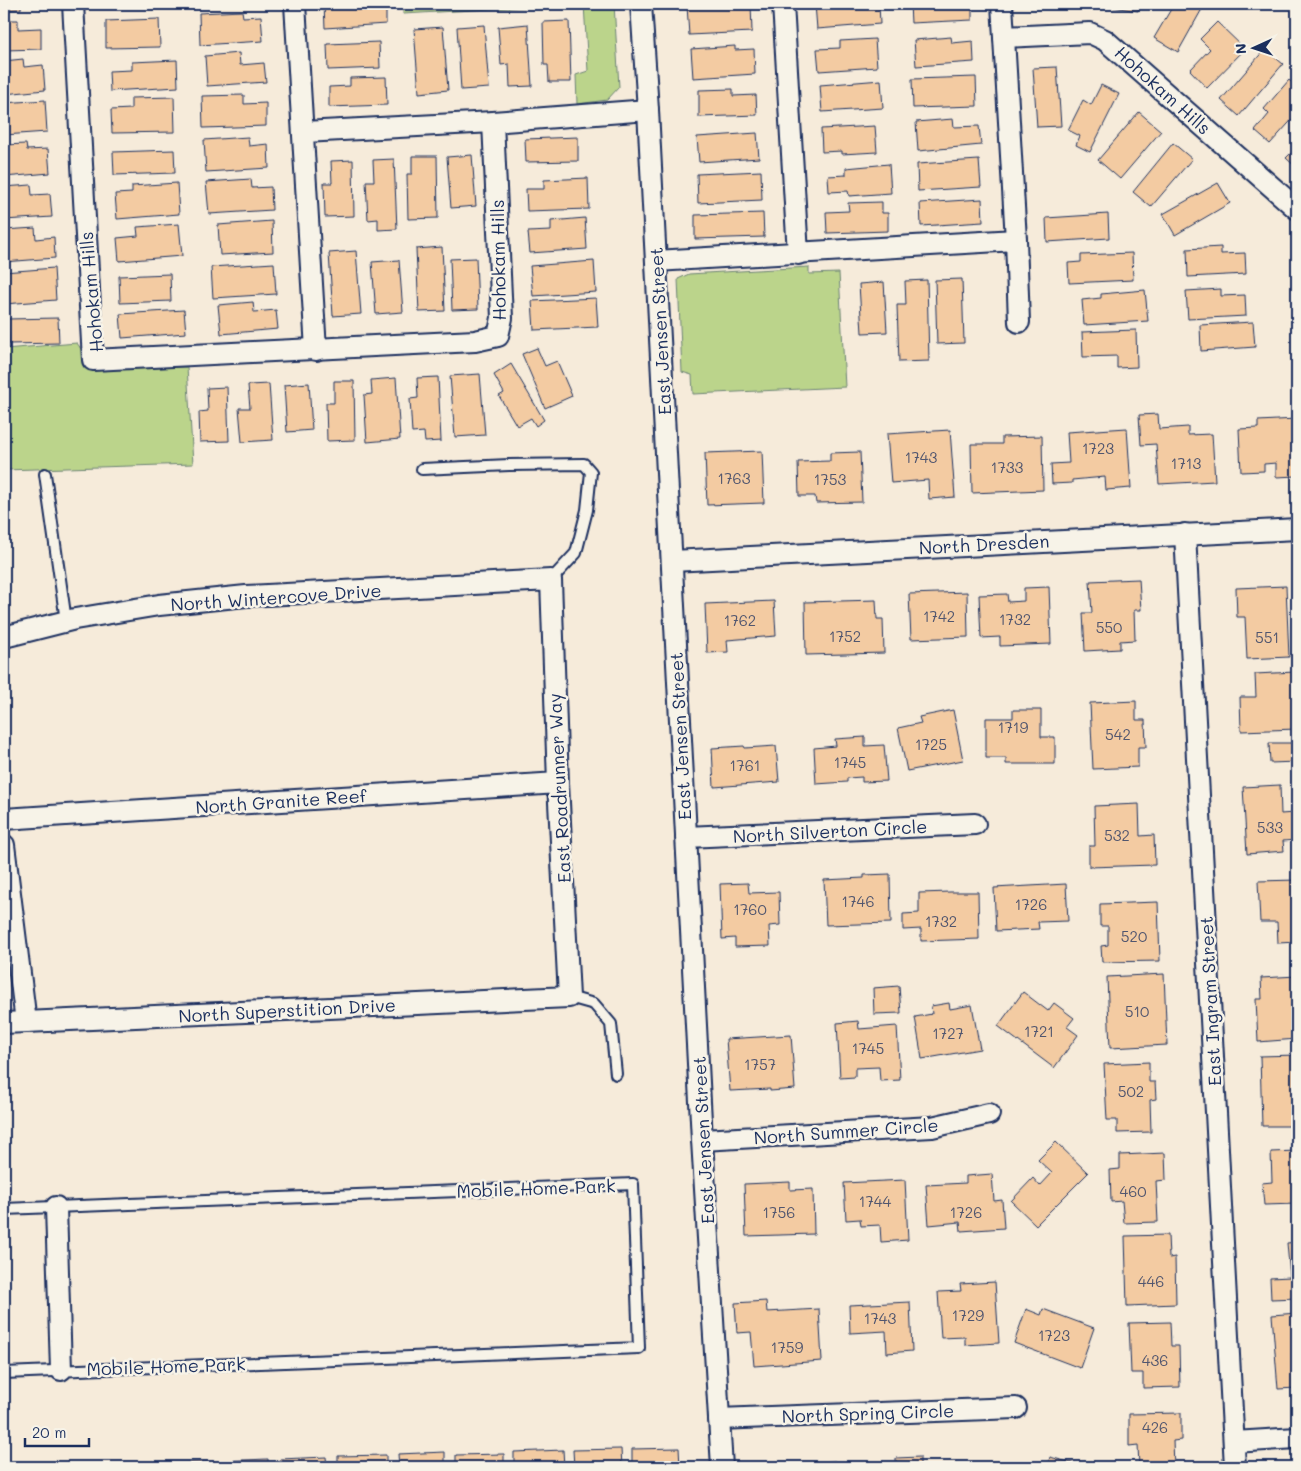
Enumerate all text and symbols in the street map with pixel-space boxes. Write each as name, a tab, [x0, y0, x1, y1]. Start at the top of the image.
north arrow	[1228, 22, 1278, 72]
street label: Hohokam Hills	[1110, 40, 1216, 140]
text: N	[1231, 43, 1250, 55]
street label: Hohokam Hills	[485, 199, 511, 321]
street label: Hohokam Hills	[74, 231, 108, 353]
street label: East Jensen Street	[644, 247, 676, 415]
house number: 1723	[1082, 438, 1114, 458]
house number: 1743	[905, 447, 938, 467]
house number: 1713	[1171, 453, 1201, 473]
house number: 1733	[991, 457, 1024, 477]
house number: 1763	[718, 468, 751, 488]
house number: 1753	[814, 469, 846, 489]
street label: North Dresden	[918, 529, 1050, 559]
street label: North Wintercove Drive	[170, 578, 382, 616]
house number: 1742	[923, 606, 955, 626]
house number: 1732	[999, 609, 1031, 629]
house number: 1762	[724, 610, 756, 630]
house number: 550	[1096, 617, 1122, 637]
house number: 1752	[829, 626, 861, 646]
house number: 551	[1255, 627, 1279, 647]
street label: East Jensen Street	[664, 652, 696, 820]
street label: East Roadrunner Way	[542, 693, 576, 883]
house number: 1719	[998, 717, 1028, 737]
house number: 542	[1105, 724, 1131, 744]
house number: 1725	[915, 734, 947, 754]
house number: 1745	[834, 752, 866, 772]
house number: 1761	[730, 755, 760, 775]
street label: North Granite Reef	[195, 783, 368, 819]
street label: North Silverton Circle	[732, 814, 928, 848]
house number: 533	[1257, 817, 1283, 837]
house number: 532	[1104, 825, 1130, 845]
house number: 1746	[842, 891, 874, 911]
house number: 1726	[1015, 894, 1047, 914]
house number: 1760	[733, 899, 767, 919]
house number: 1732	[925, 911, 957, 931]
street label: East Ingram Street	[1194, 916, 1226, 1086]
house number: 520	[1121, 926, 1147, 946]
street label: North Superstition Drive	[178, 992, 396, 1028]
house number: 510	[1125, 1001, 1149, 1021]
house number: 1721	[1024, 1021, 1054, 1041]
house number: 1727	[932, 1023, 964, 1043]
house number: 1745	[852, 1038, 884, 1058]
house number: 1757	[744, 1054, 776, 1074]
street label: East Jensen Street	[687, 1056, 719, 1224]
house number: 502	[1118, 1081, 1144, 1101]
street label: North Summer Circle	[753, 1113, 939, 1149]
street label: Mobile Home Park	[456, 1173, 616, 1203]
house number: 460	[1119, 1181, 1147, 1201]
house number: 1744	[859, 1191, 892, 1211]
house number: 1756	[763, 1202, 795, 1222]
house number: 1726	[950, 1202, 982, 1222]
house number: 446	[1138, 1271, 1164, 1291]
house number: 1729	[952, 1305, 984, 1325]
house number: 1743	[864, 1308, 897, 1328]
house number: 1723	[1038, 1325, 1070, 1345]
house number: 1759	[771, 1337, 803, 1357]
house number: 436	[1142, 1350, 1168, 1370]
street label: Mobile Home Park	[86, 1351, 246, 1381]
street label: North Spring Circle	[781, 1398, 955, 1428]
scale bar	[25, 1416, 89, 1448]
house number: 426	[1142, 1417, 1168, 1437]
text: 20 m	[32, 1422, 66, 1442]

